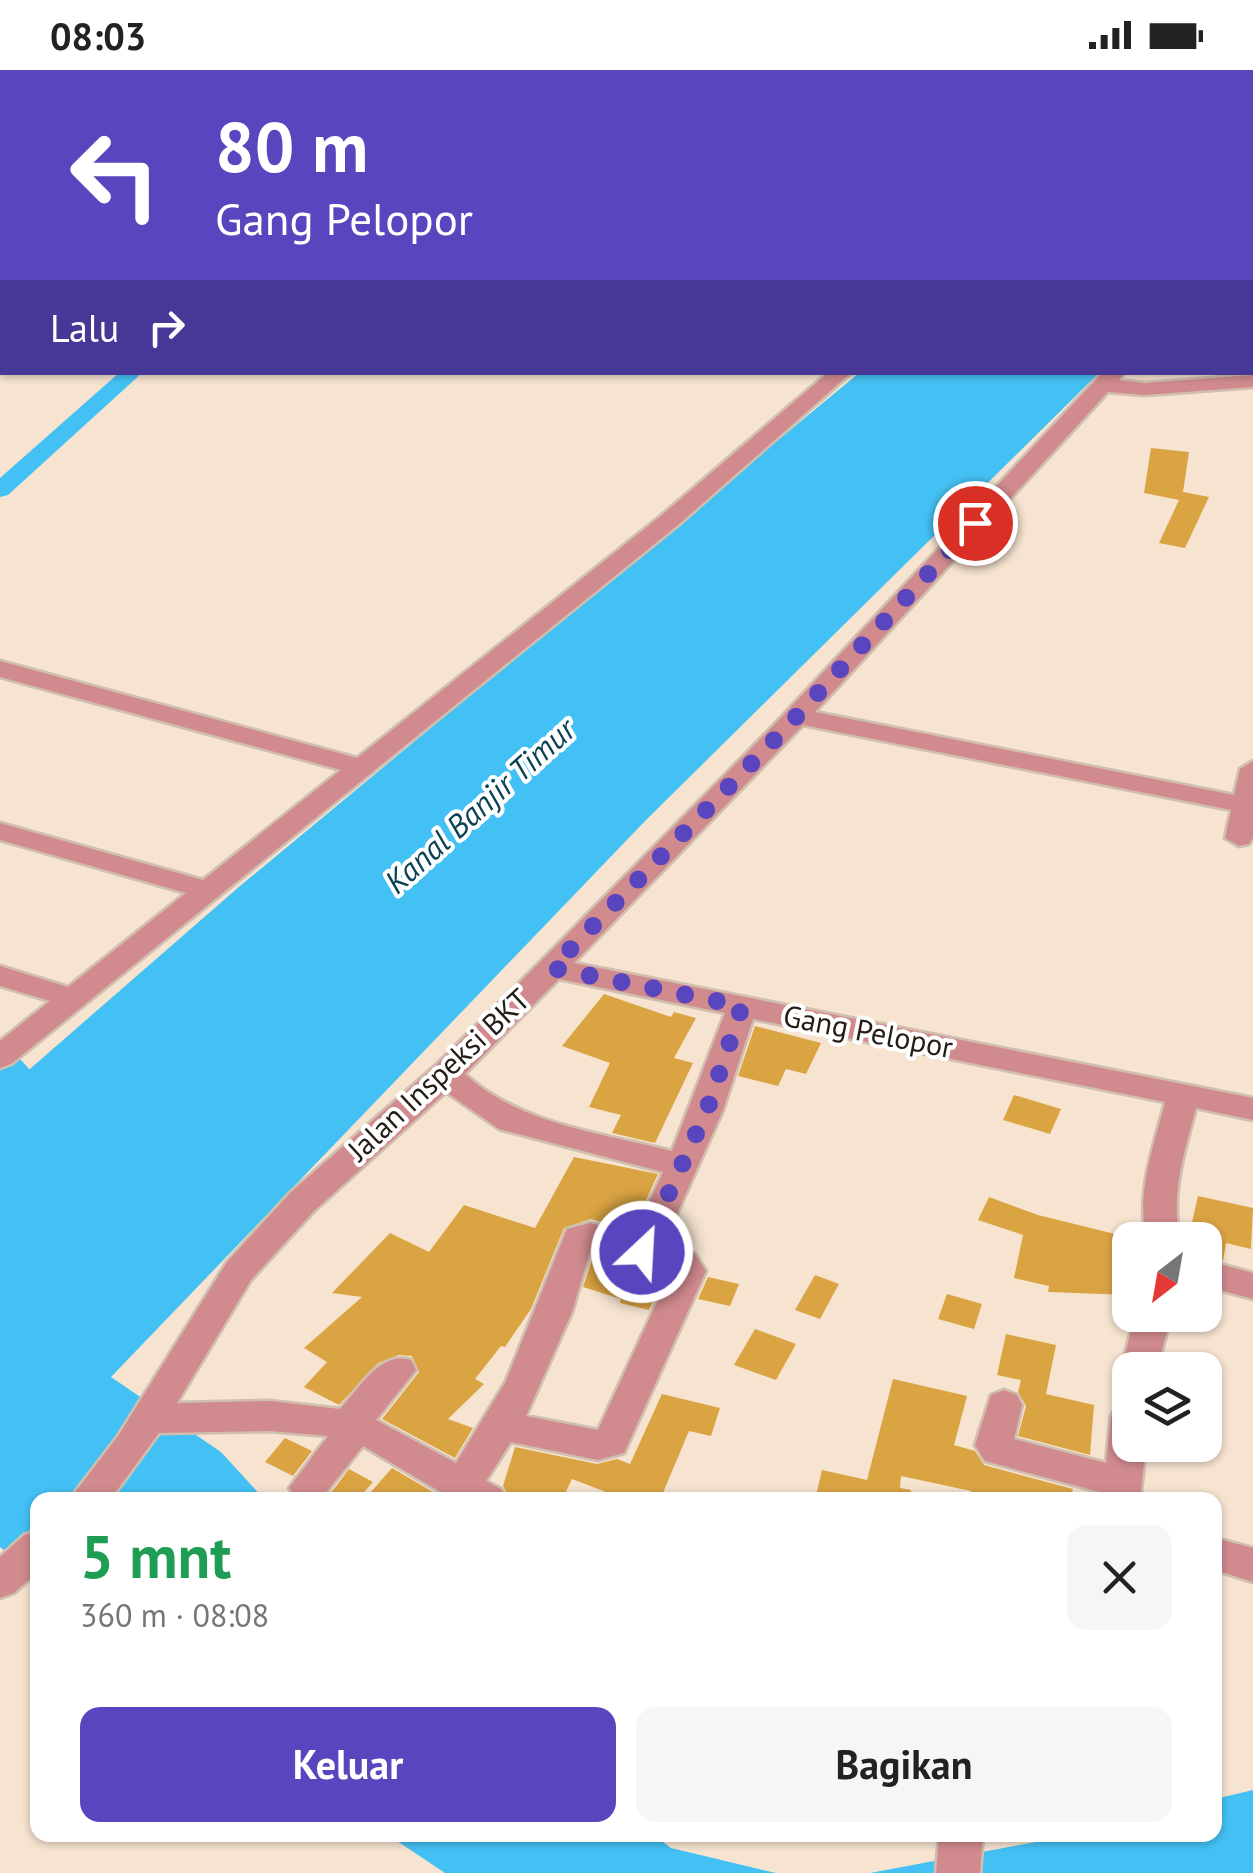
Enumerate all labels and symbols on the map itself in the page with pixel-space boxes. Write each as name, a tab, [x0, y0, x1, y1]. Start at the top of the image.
pin	[933, 481, 1018, 566]
water label: Kanal Banjir Timur	[375, 707, 585, 902]
street label: Jalan Inspeksi BKT	[337, 979, 538, 1170]
street label: Gang Pelopor	[780, 995, 956, 1066]
position arrow	[590, 1200, 694, 1304]
north arrow	[1112, 1222, 1222, 1332]

